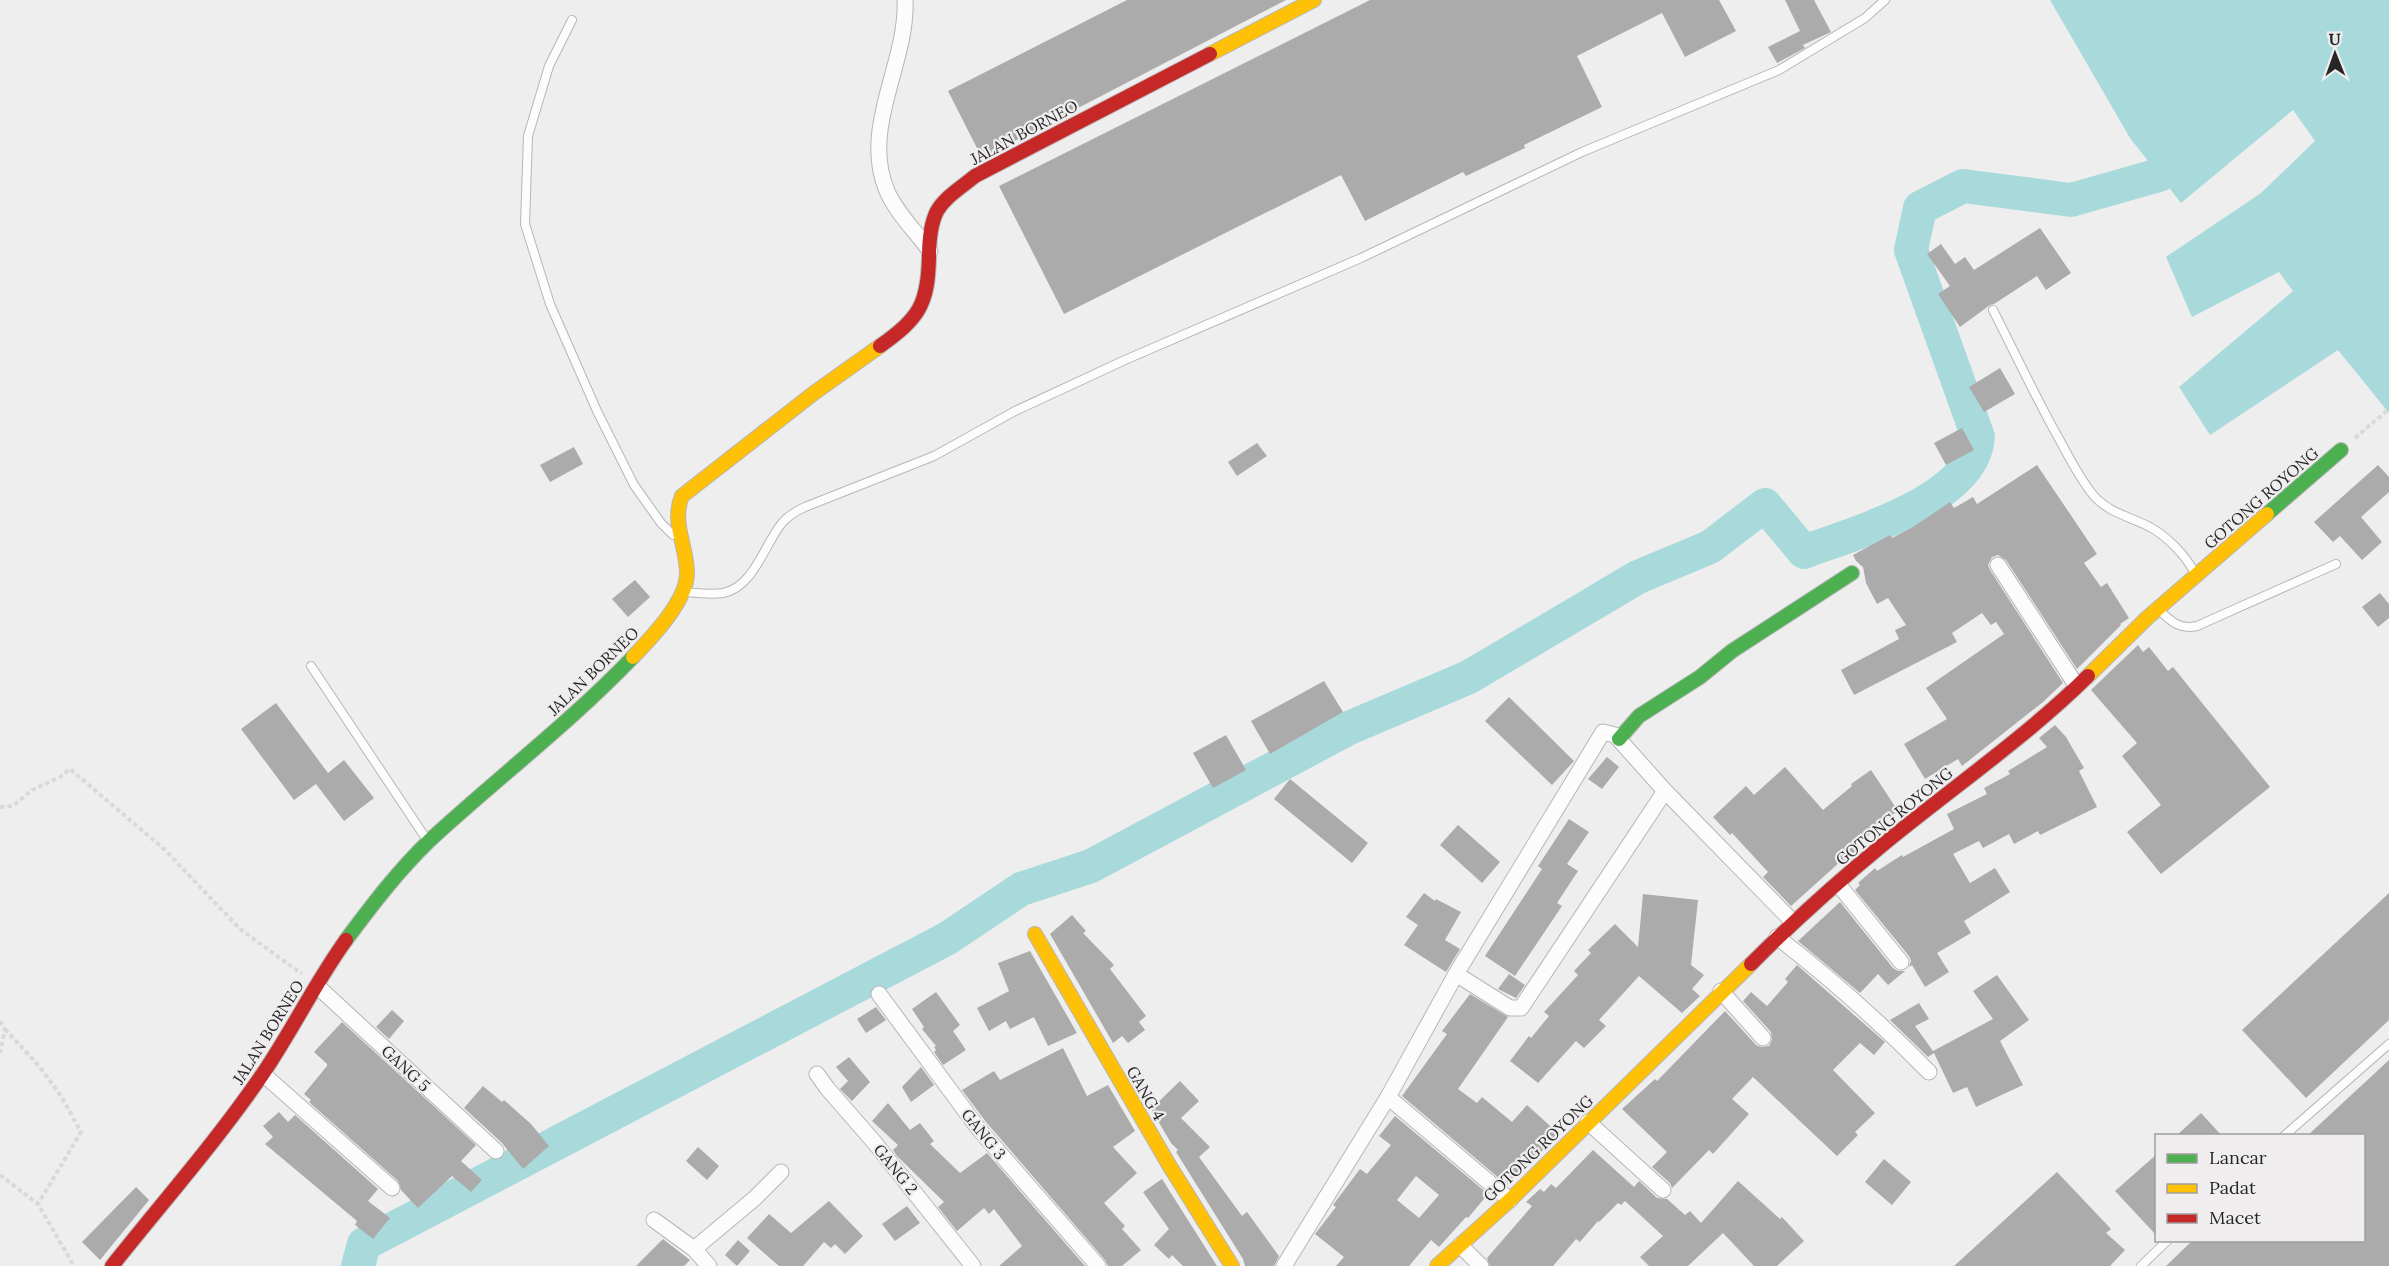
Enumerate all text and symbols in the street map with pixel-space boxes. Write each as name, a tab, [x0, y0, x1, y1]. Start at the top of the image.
north arrow	[2305, 24, 2365, 84]
text: U	[2328, 29, 2341, 49]
street label: JALAN BORNEO	[966, 95, 1081, 169]
street label: GOTONG ROYONG	[2200, 443, 2322, 553]
street label: JALAN BORNEO	[543, 623, 643, 720]
street label: GOTONG ROYONG	[1831, 763, 1957, 869]
street label: JALAN BORNEO	[227, 976, 308, 1089]
street label: GANG 5	[377, 1040, 435, 1096]
street label: GANG 4	[1122, 1062, 1170, 1124]
street label: GOTONG ROYONG	[1479, 1090, 1597, 1206]
street label: GANG 3	[957, 1105, 1011, 1164]
legend	[2155, 1134, 2365, 1242]
street label: GANG 2	[870, 1140, 922, 1198]
text: Lancar	[2209, 1146, 2267, 1169]
text: Padat	[2209, 1176, 2256, 1199]
text: Macet	[2209, 1206, 2261, 1229]

